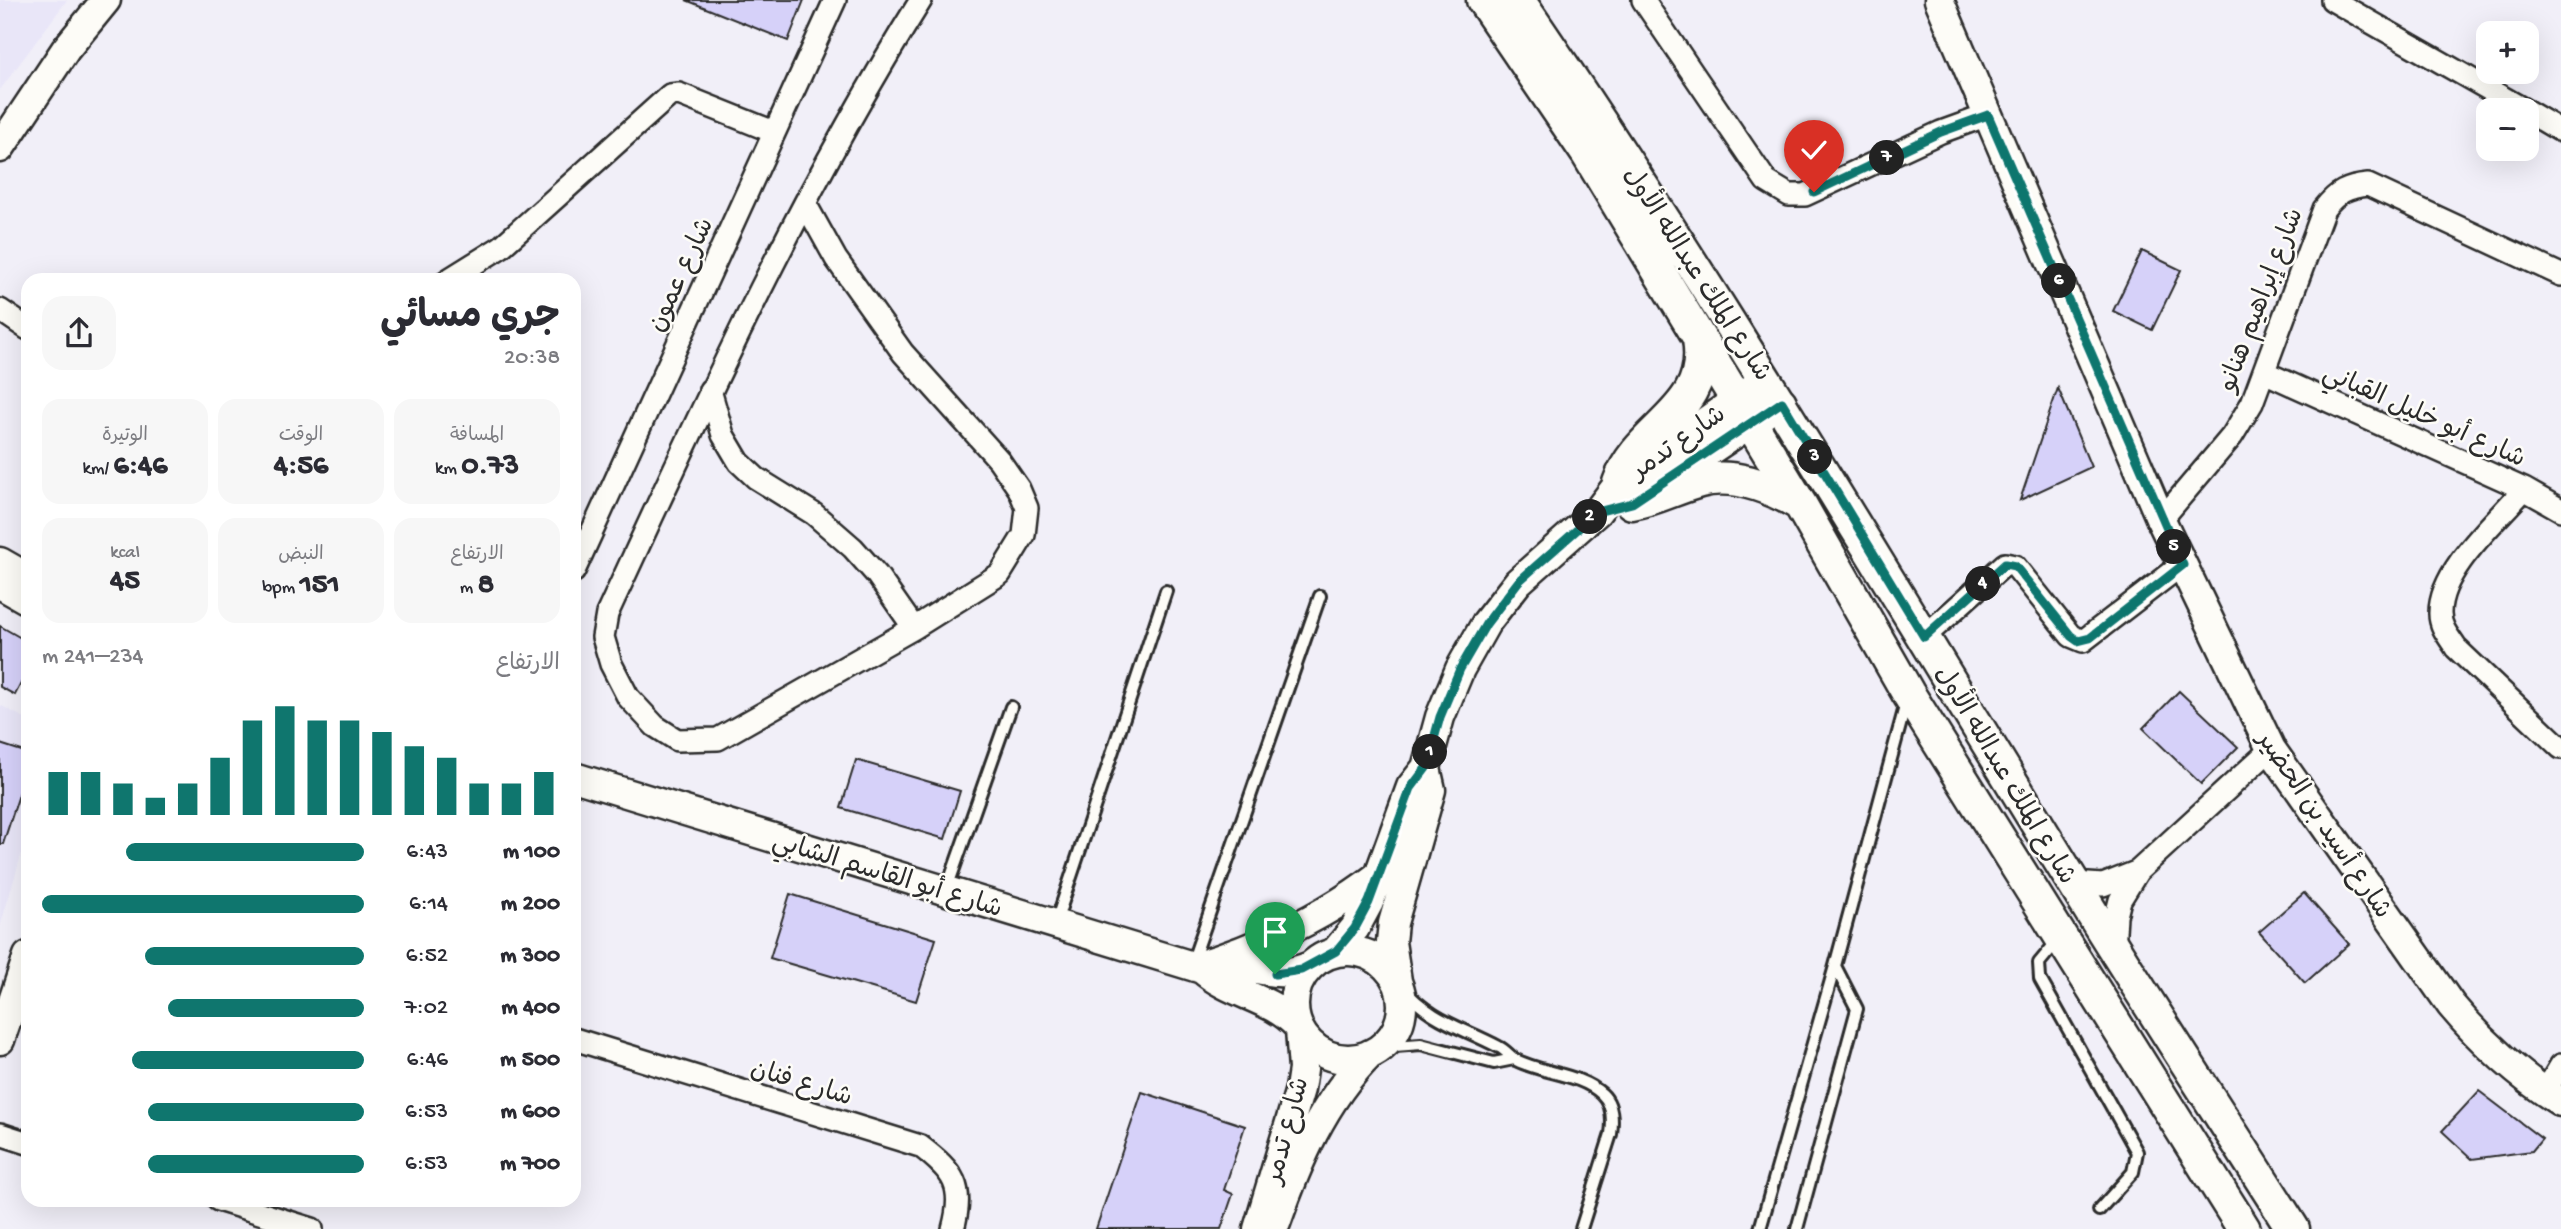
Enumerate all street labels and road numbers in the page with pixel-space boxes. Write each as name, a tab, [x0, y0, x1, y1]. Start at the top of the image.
street label: شارع الملك عبدالله الأول	[1614, 159, 1782, 388]
street label: شارع إبراهيم هنانو	[2213, 205, 2312, 399]
street label: شارع عمون	[643, 214, 723, 338]
street label: شارع أبو خليل القباني	[2316, 356, 2531, 479]
street label: شارع تدمر	[1624, 401, 1733, 490]
street label: شارع الملك عبدالله الأول	[1926, 658, 2087, 891]
street label: شارع أسيد بن الحضير	[2247, 723, 2400, 926]
street label: شارع أبو القاسم الشابي	[767, 824, 1007, 930]
street label: شارع فنان	[746, 1055, 855, 1115]
street label: شارع تدمر	[1260, 1074, 1318, 1190]

